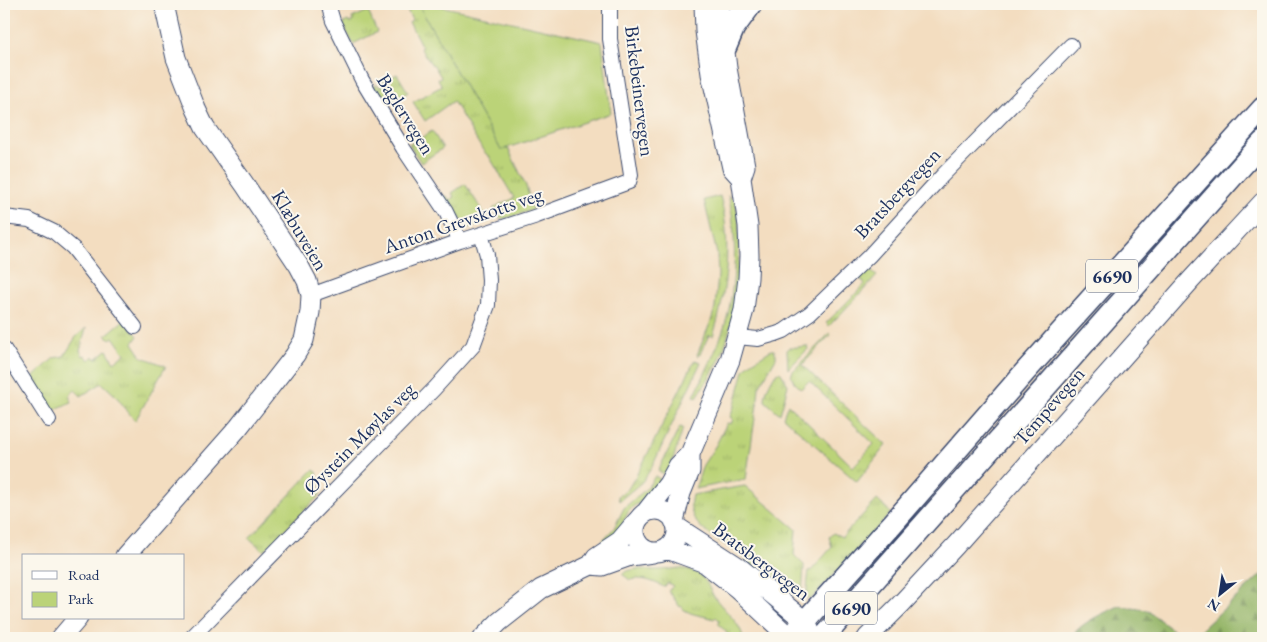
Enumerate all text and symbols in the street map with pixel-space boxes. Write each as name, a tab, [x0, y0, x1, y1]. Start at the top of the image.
street label: Birkebeinervegen	[619, 24, 661, 158]
street label: Baglervegen	[371, 69, 441, 160]
street label: Bratsbergvegen	[848, 141, 946, 244]
street label: Anton Grevskotts veg	[379, 181, 546, 260]
street label: Klæbuveien	[266, 185, 334, 276]
road number: 6690	[1086, 260, 1138, 292]
street label: Tempevegen	[1008, 361, 1091, 451]
street label: Øystein Møylas veg	[298, 376, 421, 499]
street label: Bratsbergvegen	[708, 516, 816, 606]
legend	[22, 554, 185, 620]
text: Road	[68, 565, 100, 584]
north arrow	[1194, 570, 1244, 620]
text: Park	[68, 589, 95, 608]
road number: 6690	[825, 592, 877, 624]
text: N	[1204, 594, 1223, 616]

